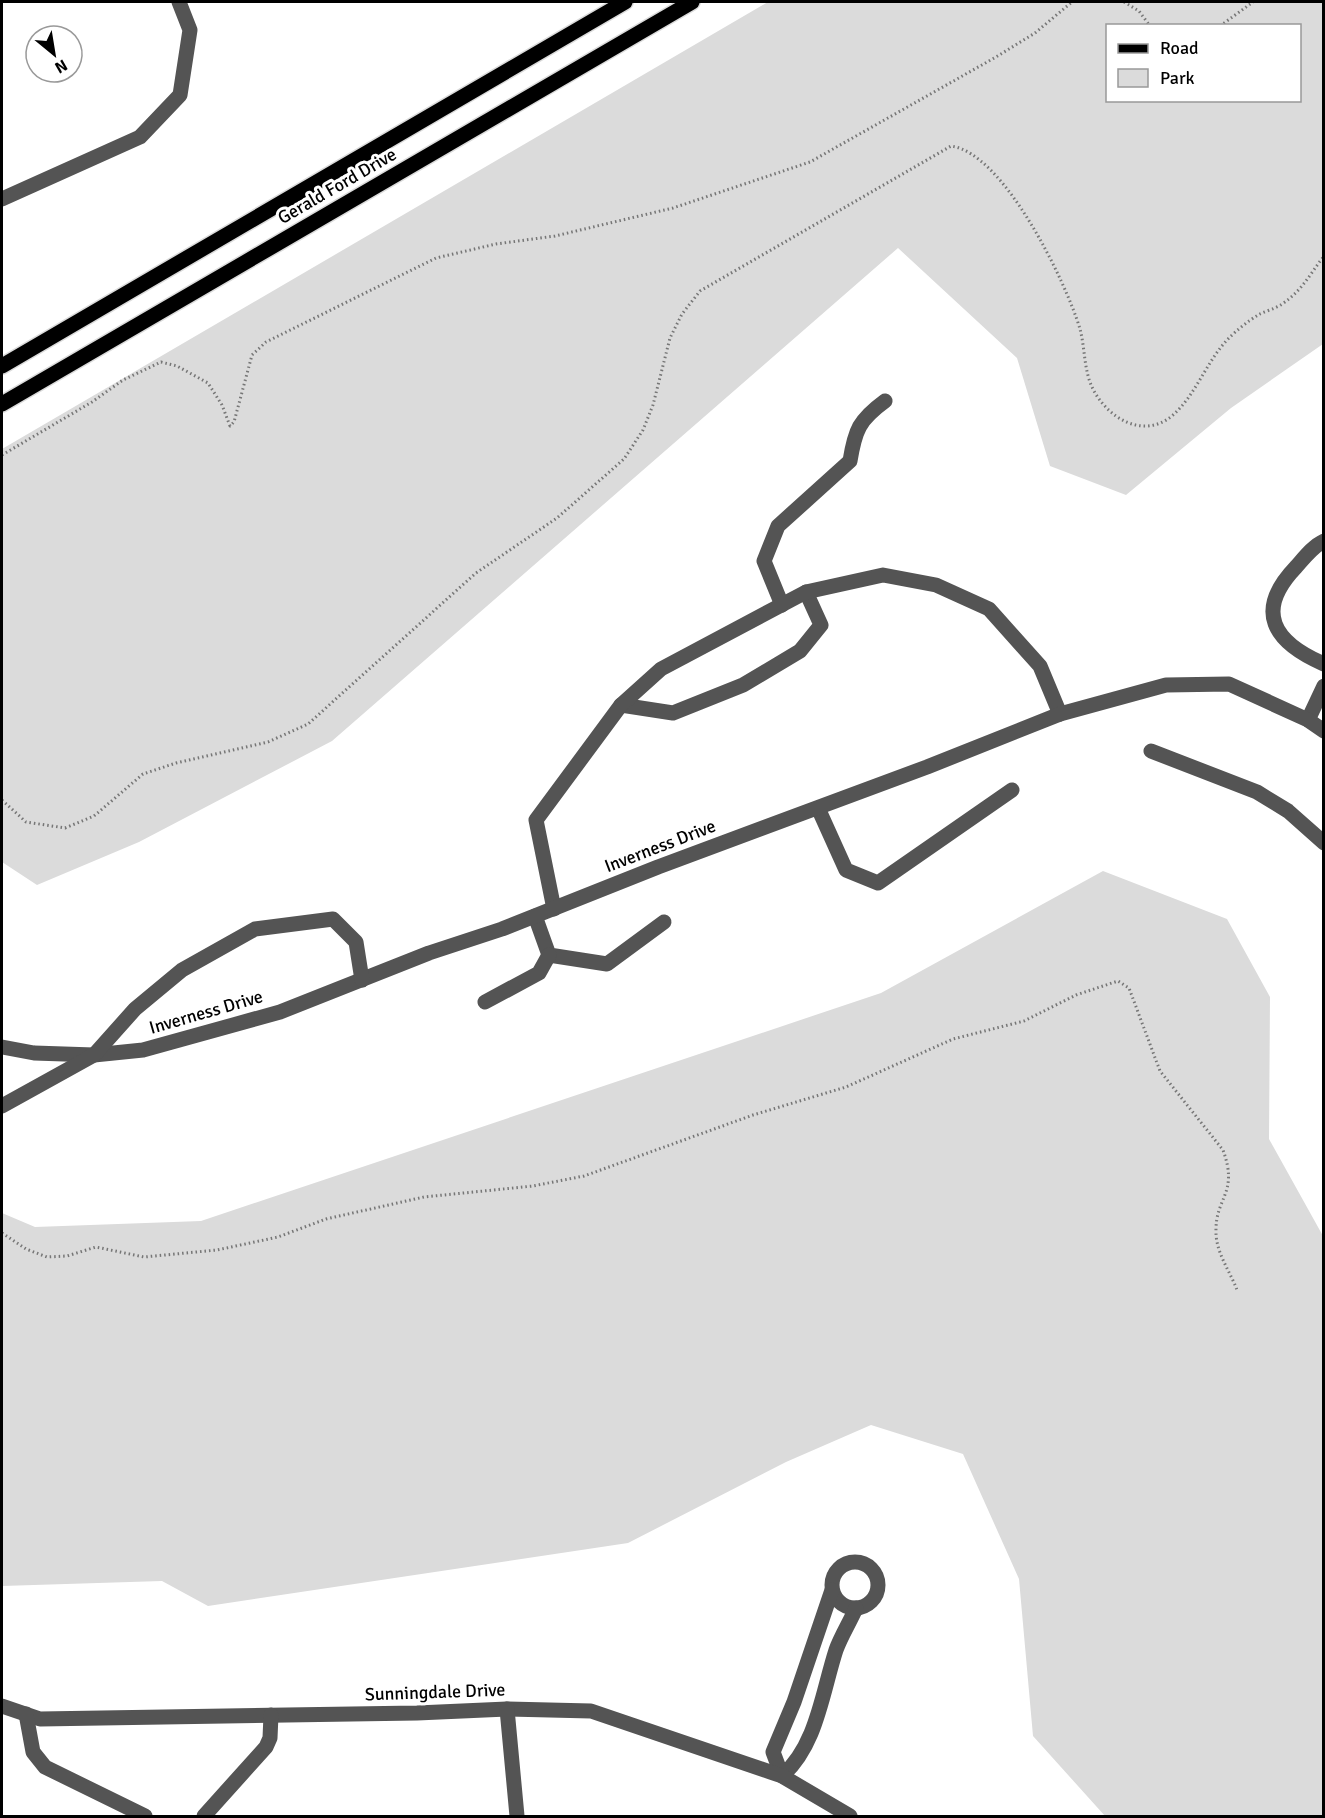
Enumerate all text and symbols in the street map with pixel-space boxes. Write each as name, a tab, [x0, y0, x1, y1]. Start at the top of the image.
north arrow	[24, 24, 84, 84]
legend	[1106, 24, 1301, 102]
text: Road	[1160, 37, 1199, 59]
text: N	[51, 55, 71, 78]
text: Park	[1160, 67, 1195, 89]
street label: Gerald Ford Drive	[274, 143, 400, 229]
street label: Inverness Drive	[601, 815, 719, 877]
street label: Inverness Drive	[147, 985, 265, 1039]
street label: Sunningdale Drive	[364, 1679, 506, 1705]

